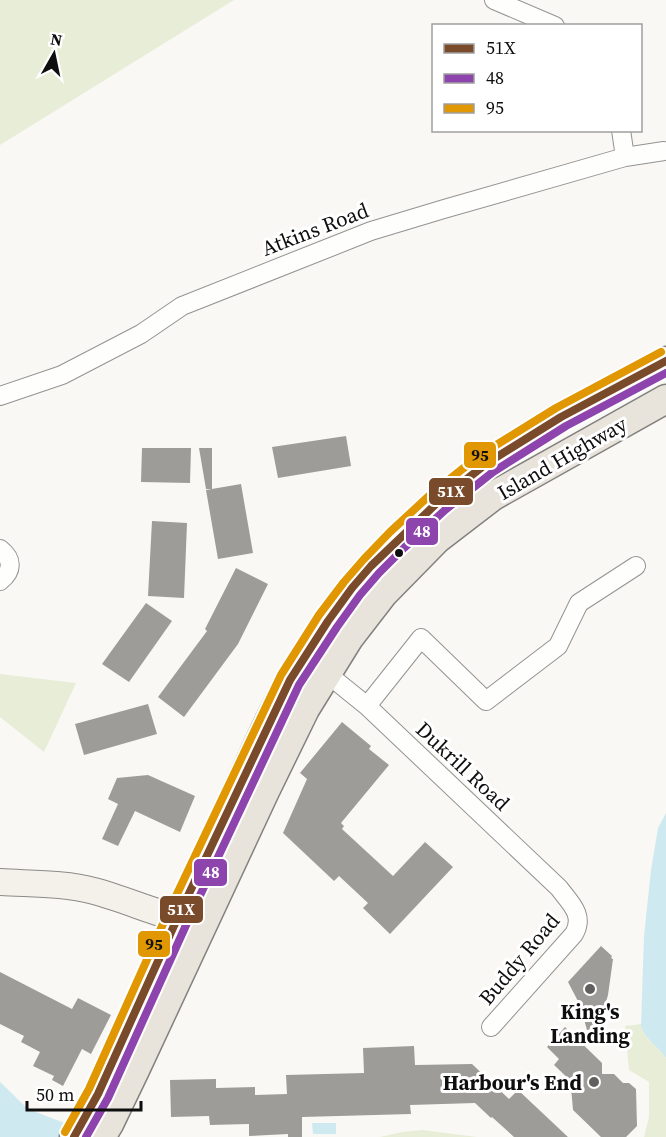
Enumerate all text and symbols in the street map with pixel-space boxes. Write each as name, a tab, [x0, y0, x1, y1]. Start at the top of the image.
north arrow	[24, 24, 84, 84]
legend	[432, 24, 642, 132]
text: N	[49, 27, 64, 51]
text: 51X	[486, 35, 516, 60]
text: 48	[486, 65, 504, 90]
text: 95	[486, 95, 504, 120]
street label: Atkins Road	[257, 195, 373, 263]
street label: Island Highway	[492, 409, 632, 507]
line badge: 95	[463, 441, 497, 469]
text: 95	[471, 444, 489, 466]
line badge: 51X	[428, 477, 474, 506]
text: 51X	[437, 480, 465, 502]
line badge: 48	[405, 517, 439, 546]
text: 48	[413, 520, 431, 542]
unlabelled marker	[393, 547, 405, 559]
street label: Dukrill Road	[410, 715, 516, 817]
line badge: 48	[193, 858, 228, 887]
text: 48	[202, 861, 220, 883]
line badge: 51X	[159, 895, 204, 924]
text: 51X	[167, 898, 195, 920]
street label: Buddy Road	[472, 907, 566, 1011]
line badge: 95	[137, 930, 171, 958]
text: 95	[145, 933, 163, 955]
marker: King's Landing	[583, 982, 597, 996]
place label: King's Landing	[550, 997, 630, 1050]
place label: Harbour's End	[443, 1068, 583, 1097]
scale bar	[27, 1074, 141, 1112]
marker: Harbour's End	[587, 1075, 601, 1089]
text: 50 m	[36, 1082, 74, 1107]

